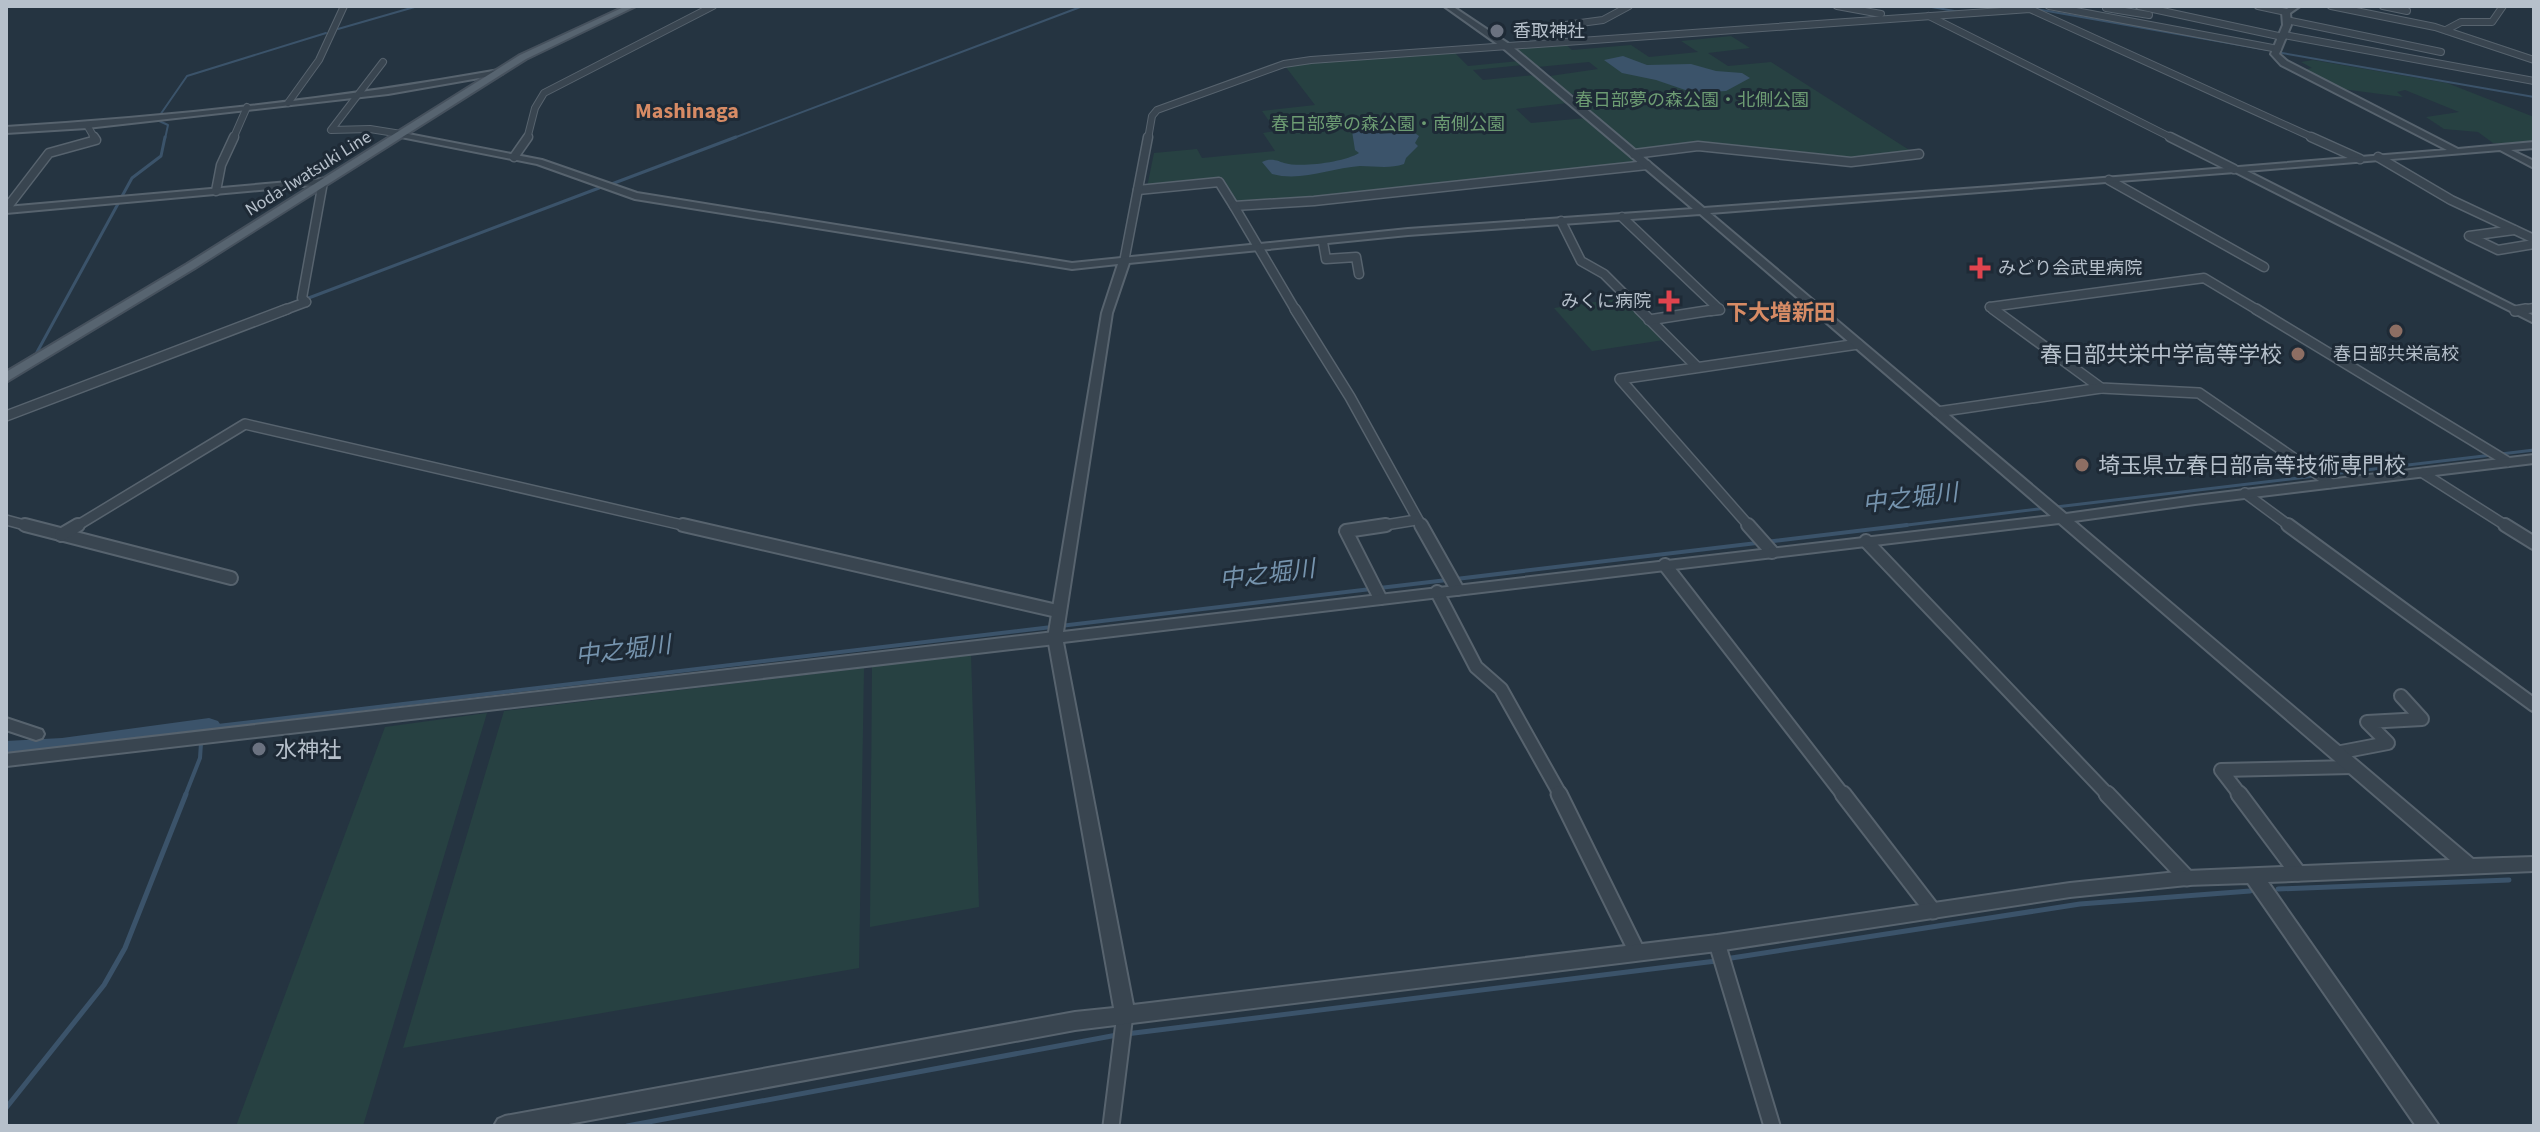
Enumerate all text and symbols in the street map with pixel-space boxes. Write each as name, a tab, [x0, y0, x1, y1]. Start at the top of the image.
place label: 香取神社	[1513, 19, 1585, 44]
marker: 香取神社	[1488, 22, 1506, 40]
park label: 春日部夢の森公園・北側公園	[1575, 88, 1809, 113]
district label: Mashinaga	[635, 95, 739, 127]
park label: 春日部夢の森公園・南側公園	[1271, 112, 1505, 137]
street label: Noda-Iwatsuki Line	[240, 124, 376, 222]
place label: みどり会武里病院	[1998, 256, 2142, 281]
marker: みどり会武里病院	[1969, 257, 1991, 279]
place label: みくに病院	[1561, 289, 1651, 314]
marker: みくに病院	[1658, 290, 1680, 312]
district label: 下大増新田	[1726, 297, 1836, 329]
marker: 春日部共栄高校	[2387, 322, 2405, 340]
place label: 春日部共栄中学高等学校	[2040, 339, 2282, 371]
place label: 春日部共栄高校	[2333, 342, 2459, 367]
marker: 春日部共栄中学高等学校	[2289, 345, 2307, 363]
place label: 埼玉県立春日部高等技術専門校	[2098, 450, 2406, 482]
marker: 埼玉県立春日部高等技術専門校	[2073, 456, 2091, 474]
water label: 中之堀川	[1860, 475, 1963, 522]
water label: 中之堀川	[1217, 551, 1320, 598]
water label: 中之堀川	[573, 627, 676, 674]
place label: 水神社	[275, 734, 341, 766]
marker: 水神社	[250, 740, 268, 758]

